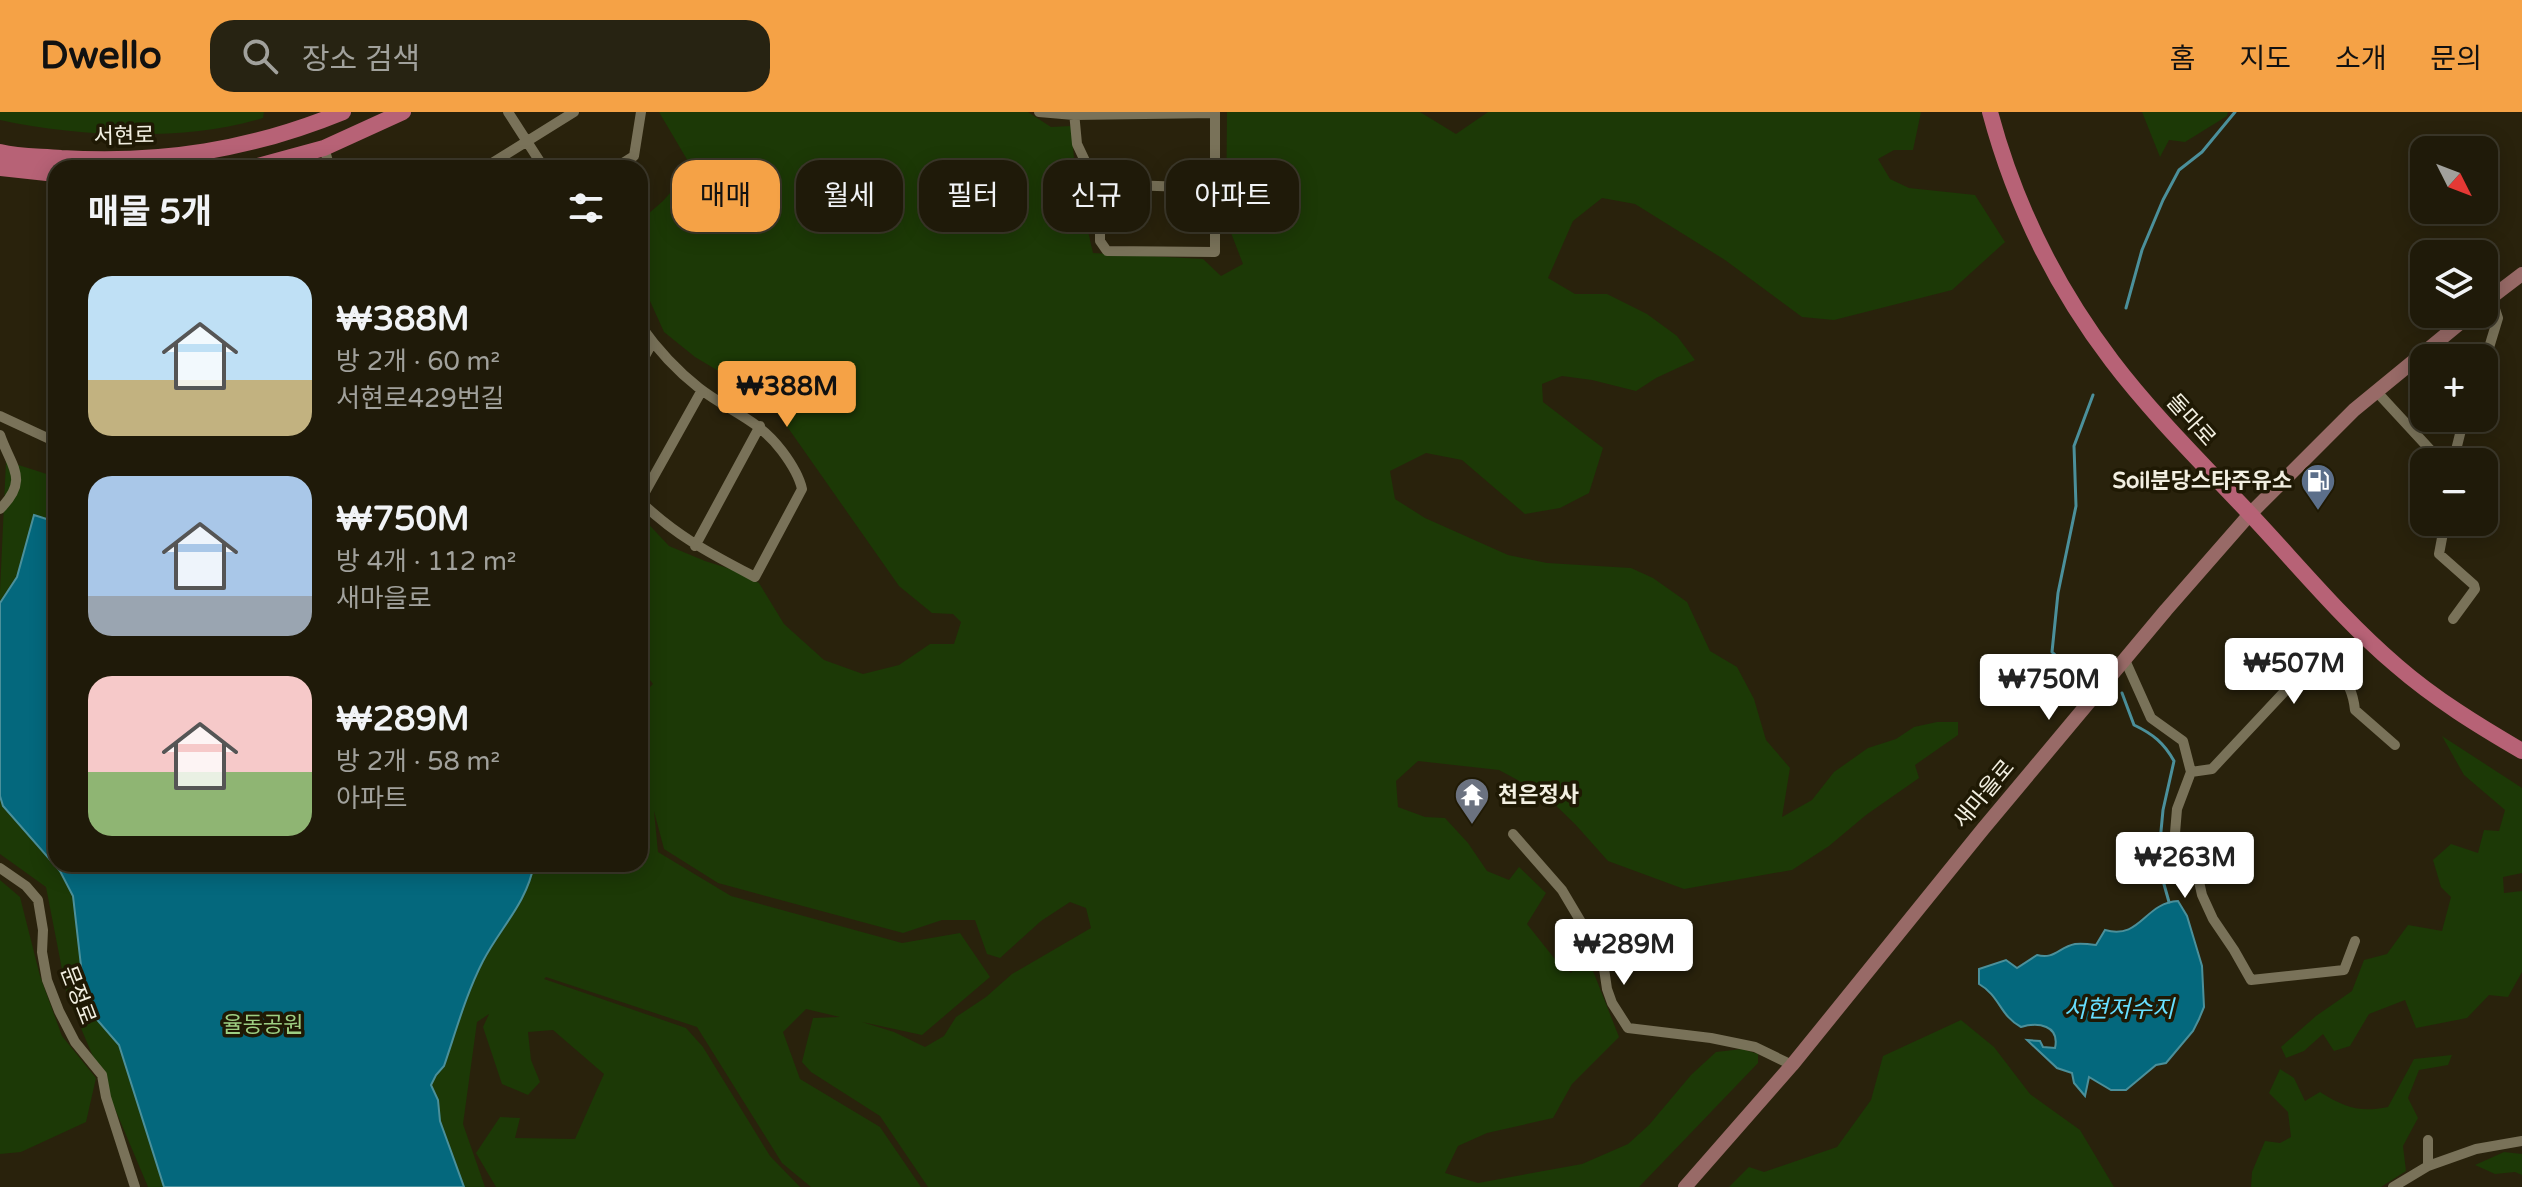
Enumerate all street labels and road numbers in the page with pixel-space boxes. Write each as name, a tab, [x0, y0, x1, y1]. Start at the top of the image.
street label: 서현로	[93, 122, 155, 150]
street label: 돌마로	[2161, 389, 2221, 451]
street label: 새마을로	[1948, 755, 2020, 833]
street label: 문정로	[55, 962, 101, 1028]

